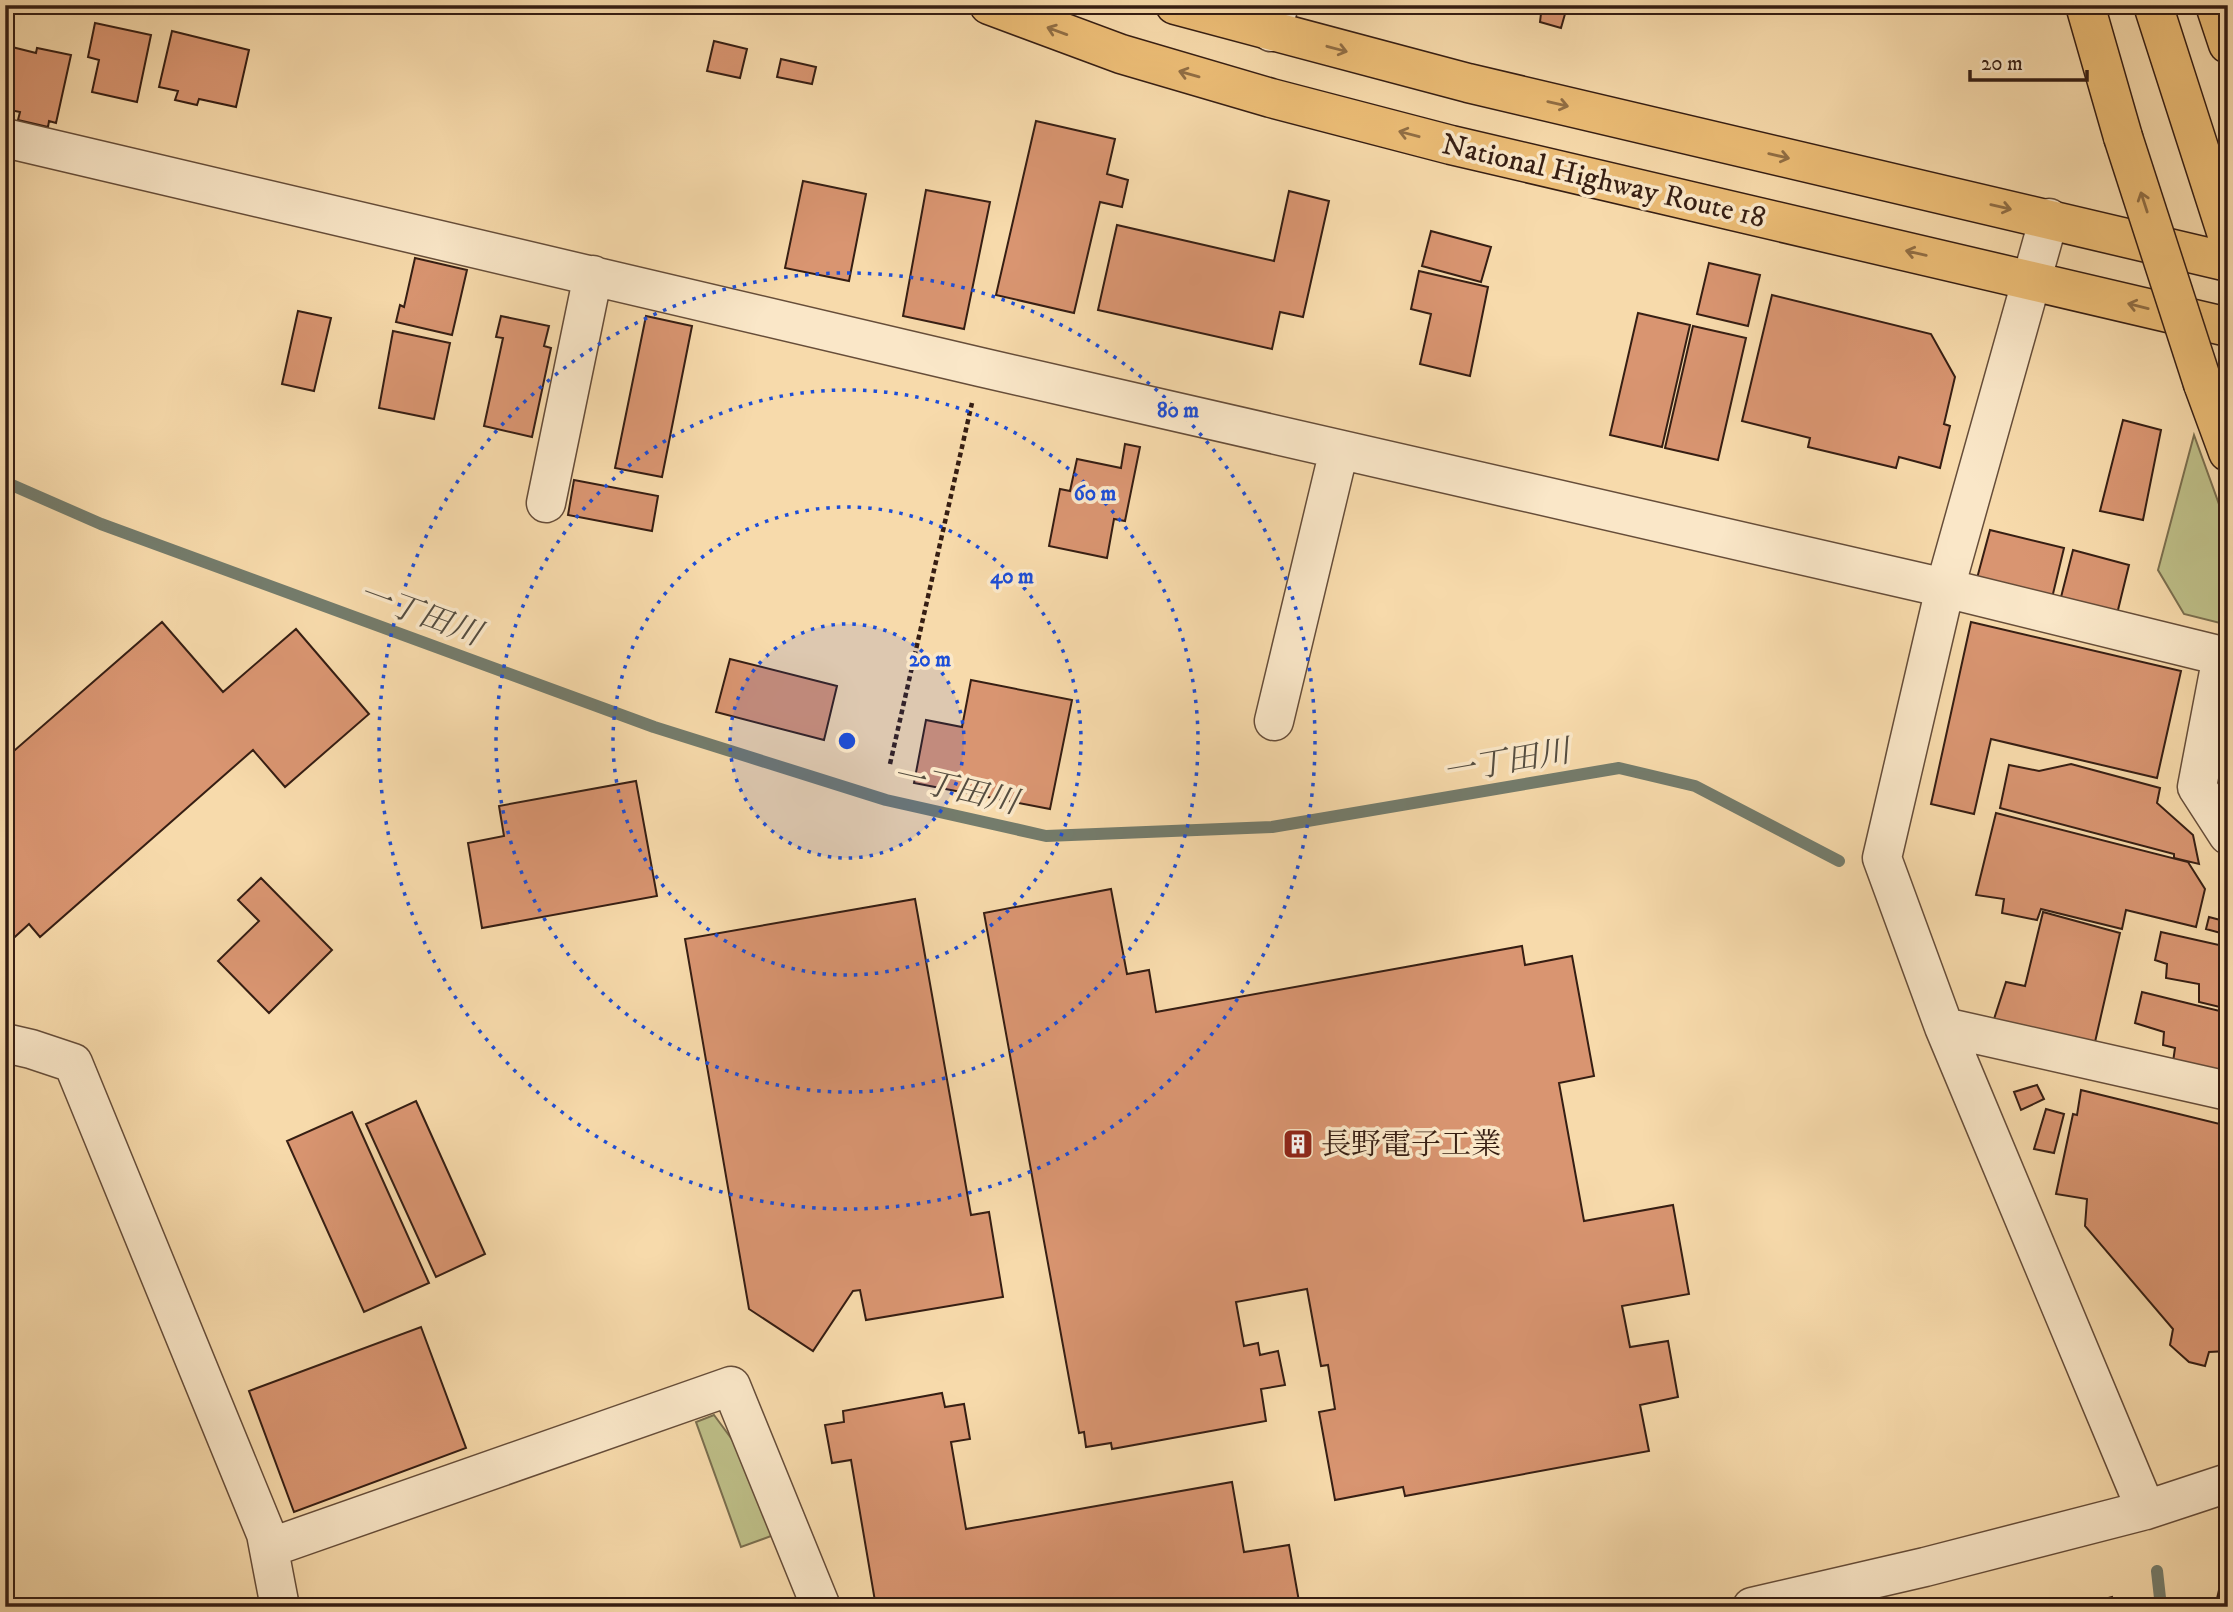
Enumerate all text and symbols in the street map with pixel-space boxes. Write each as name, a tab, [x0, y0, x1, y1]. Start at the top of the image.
one-way arrow	[1047, 24, 1069, 36]
scale bar	[1970, 38, 2088, 82]
one-way arrow	[1325, 43, 1348, 56]
text: 20 m	[1981, 51, 2023, 77]
one-way arrow	[1178, 67, 1200, 80]
one-way arrow	[1546, 98, 1569, 111]
street label: National Highway Route 18	[1438, 126, 1769, 237]
one-way arrow	[1398, 127, 1420, 140]
one-way arrow	[1767, 149, 1790, 163]
one-way arrow	[2137, 191, 2150, 213]
one-way arrow	[1989, 201, 2012, 214]
one-way arrow	[1905, 246, 1928, 259]
one-way arrow	[2127, 298, 2149, 311]
text: 80 m	[1157, 398, 1199, 424]
text: 60 m	[1074, 481, 1116, 507]
text: 40 m	[990, 564, 1034, 590]
water label: 一丁田川	[352, 574, 489, 657]
text: 20 m	[909, 647, 951, 673]
centre of rings	[835, 729, 859, 753]
water label: 一丁田川	[1440, 732, 1576, 794]
water label: 一丁田川	[888, 756, 1024, 825]
building icon: 長野電子工業	[1281, 1127, 1315, 1161]
place label: 長野電子工業	[1321, 1127, 1501, 1164]

